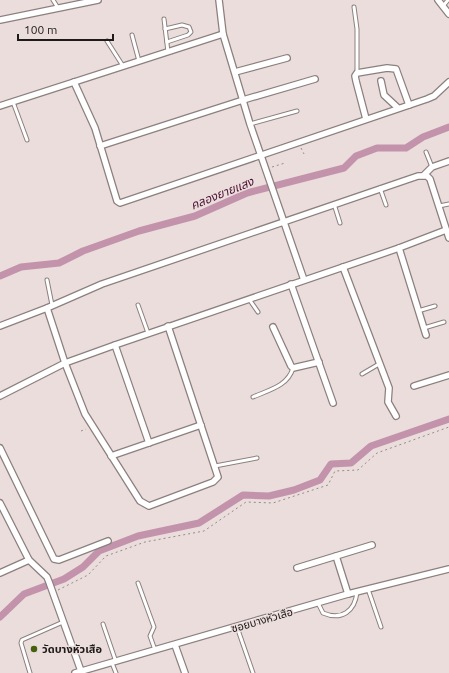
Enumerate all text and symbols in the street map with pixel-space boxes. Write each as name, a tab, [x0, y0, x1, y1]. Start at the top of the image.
scale bar	[18, 16, 113, 42]
text: 100 m	[24, 23, 57, 36]
water label: คลองยายแสง	[189, 174, 256, 212]
street label: ซอยบางหัวเสือ	[230, 605, 294, 635]
place label: วัดบางหัวเสือ	[42, 643, 102, 655]
marker: วัดบางหัวเสือ	[29, 644, 39, 654]

